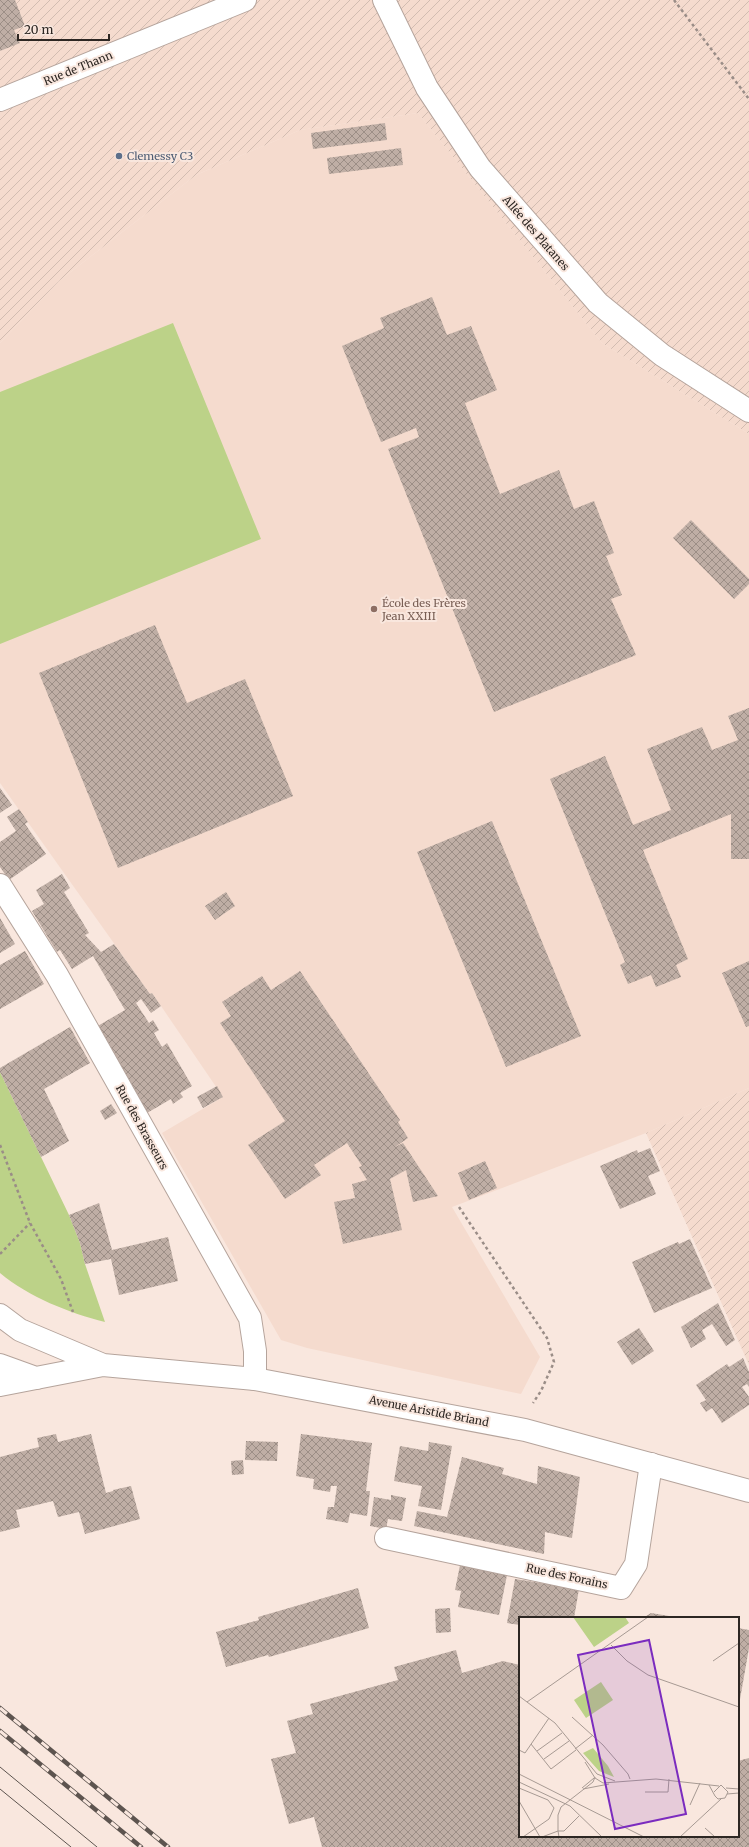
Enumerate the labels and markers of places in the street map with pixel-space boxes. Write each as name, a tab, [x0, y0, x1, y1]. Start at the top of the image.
place label: Clemessy C3	[127, 149, 193, 163]
marker: Clemessy C3	[114, 151, 124, 161]
place label: École des Frères Jean XXIII	[381, 596, 466, 623]
marker: École des Frères Jean XXIII	[369, 604, 379, 614]

